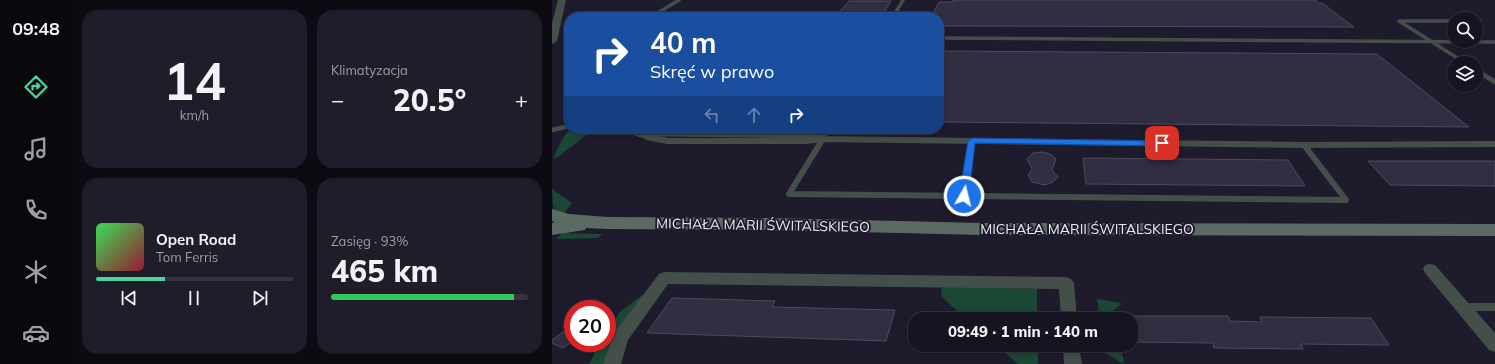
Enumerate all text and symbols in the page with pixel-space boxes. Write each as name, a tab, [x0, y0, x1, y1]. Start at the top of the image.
map controls	[1447, 12, 1483, 92]
button: search	[1447, 12, 1483, 48]
text: 09:48	[12, 17, 60, 40]
text: 40 m	[650, 25, 716, 60]
icon: right	[584, 28, 636, 80]
text: 14	[163, 48, 226, 113]
button: layers	[1447, 56, 1483, 92]
text: Skręć w prawo	[650, 60, 774, 83]
text: Klimatyzacja	[331, 62, 408, 78]
icon: directions	[22, 73, 50, 101]
text: 20.5°	[393, 81, 466, 119]
text: −	[331, 86, 344, 114]
text: +	[515, 86, 528, 114]
icon: left	[701, 104, 723, 126]
icon: ahead	[743, 104, 765, 126]
icon: right	[785, 104, 807, 126]
text: km/h	[180, 107, 209, 123]
pin	[1145, 126, 1179, 160]
icon: arrive	[1151, 132, 1173, 154]
icon: music	[22, 135, 50, 163]
position arrow	[943, 175, 985, 217]
icon: phone	[22, 196, 50, 224]
street label: MICHAŁA MARII ŚWITALSKIEGO	[656, 214, 870, 236]
street label: MICHAŁA MARII ŚWITALSKIEGO	[980, 220, 1194, 238]
text: Open Road	[156, 230, 236, 249]
text: Zasięg · 93%	[331, 233, 408, 249]
text: Tom Ferris	[156, 249, 218, 265]
text: 465 km	[331, 252, 438, 290]
icon: climate	[22, 258, 50, 286]
icon: previous	[118, 287, 140, 309]
icon: pause	[183, 287, 205, 309]
icon: next	[249, 287, 271, 309]
speed limit sign: 20	[564, 300, 616, 352]
icon: car	[22, 319, 50, 347]
text: 09:49 · 1 min · 140 m	[948, 322, 1098, 341]

